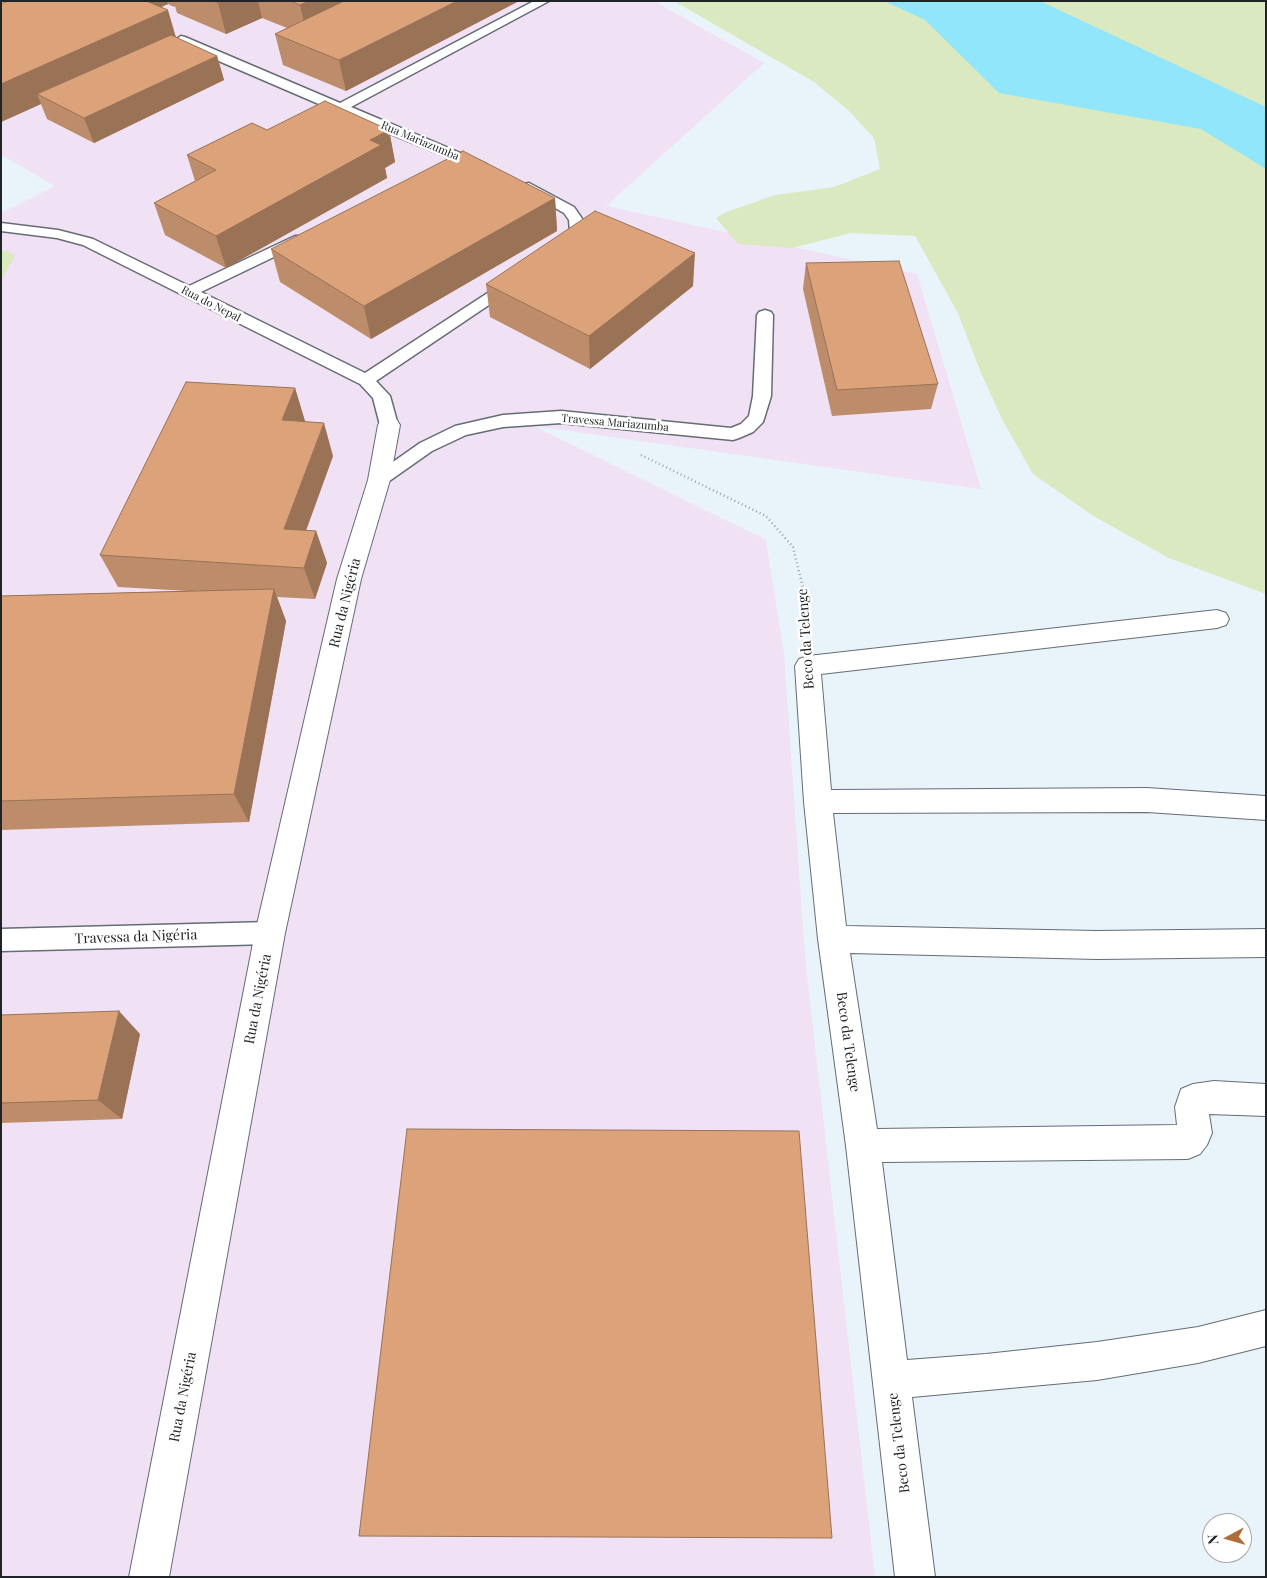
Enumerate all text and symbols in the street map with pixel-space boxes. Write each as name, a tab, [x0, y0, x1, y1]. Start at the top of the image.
street label: Rua Mariazumba	[379, 119, 461, 163]
street label: Rua do Nepal	[179, 283, 243, 325]
street label: Travessa Mariazumba	[561, 412, 669, 434]
street label: Rua da Nigéria	[326, 556, 364, 650]
street label: Beco da Telenge	[794, 588, 818, 690]
street label: Travessa da Nigéria	[74, 926, 198, 948]
street label: Rua da Nigéria	[241, 952, 275, 1046]
street label: Beco da Telenge	[833, 991, 863, 1093]
street label: Rua da Nigéria	[166, 1350, 200, 1444]
street label: Beco da Telenge	[885, 1392, 913, 1494]
north arrow	[1202, 1513, 1252, 1563]
text: N	[1203, 1534, 1223, 1546]

